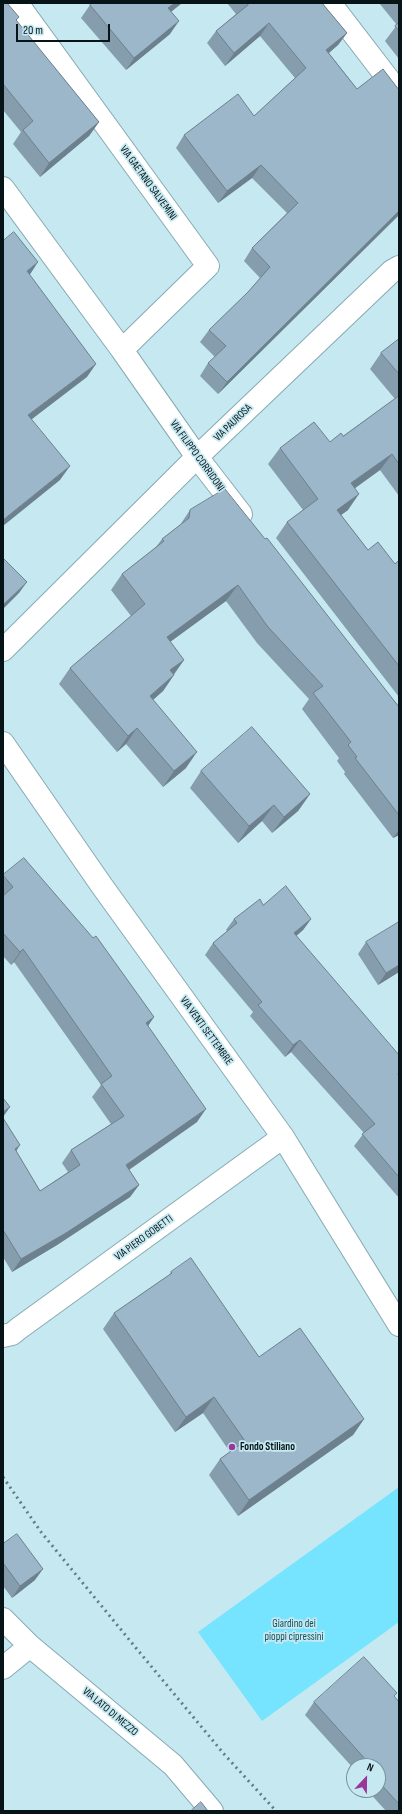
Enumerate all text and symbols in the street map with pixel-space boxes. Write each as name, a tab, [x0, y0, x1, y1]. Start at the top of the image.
scale bar	[18, 16, 112, 42]
text: 20 m	[23, 23, 43, 38]
street label: VIA GAETANO SALVEMINI	[117, 143, 179, 223]
street label: VIA PAUROSA	[211, 402, 255, 444]
street label: VIA FILIPPO CORRIDONI	[167, 418, 227, 494]
street label: VIA VENTI SETTEMBRE	[177, 994, 235, 1068]
street label: VIA PIERO GOBETTI	[112, 1212, 176, 1264]
place label: Fondo Stiliano	[240, 1440, 295, 1454]
marker: Fondo Stiliano	[227, 1442, 237, 1452]
park label: Giardino dei pioppi cipressini	[264, 1617, 324, 1643]
street label: VIA LATO DI MEZZO	[80, 1685, 140, 1739]
north arrow	[346, 1758, 386, 1798]
text: N	[365, 1760, 375, 1774]

